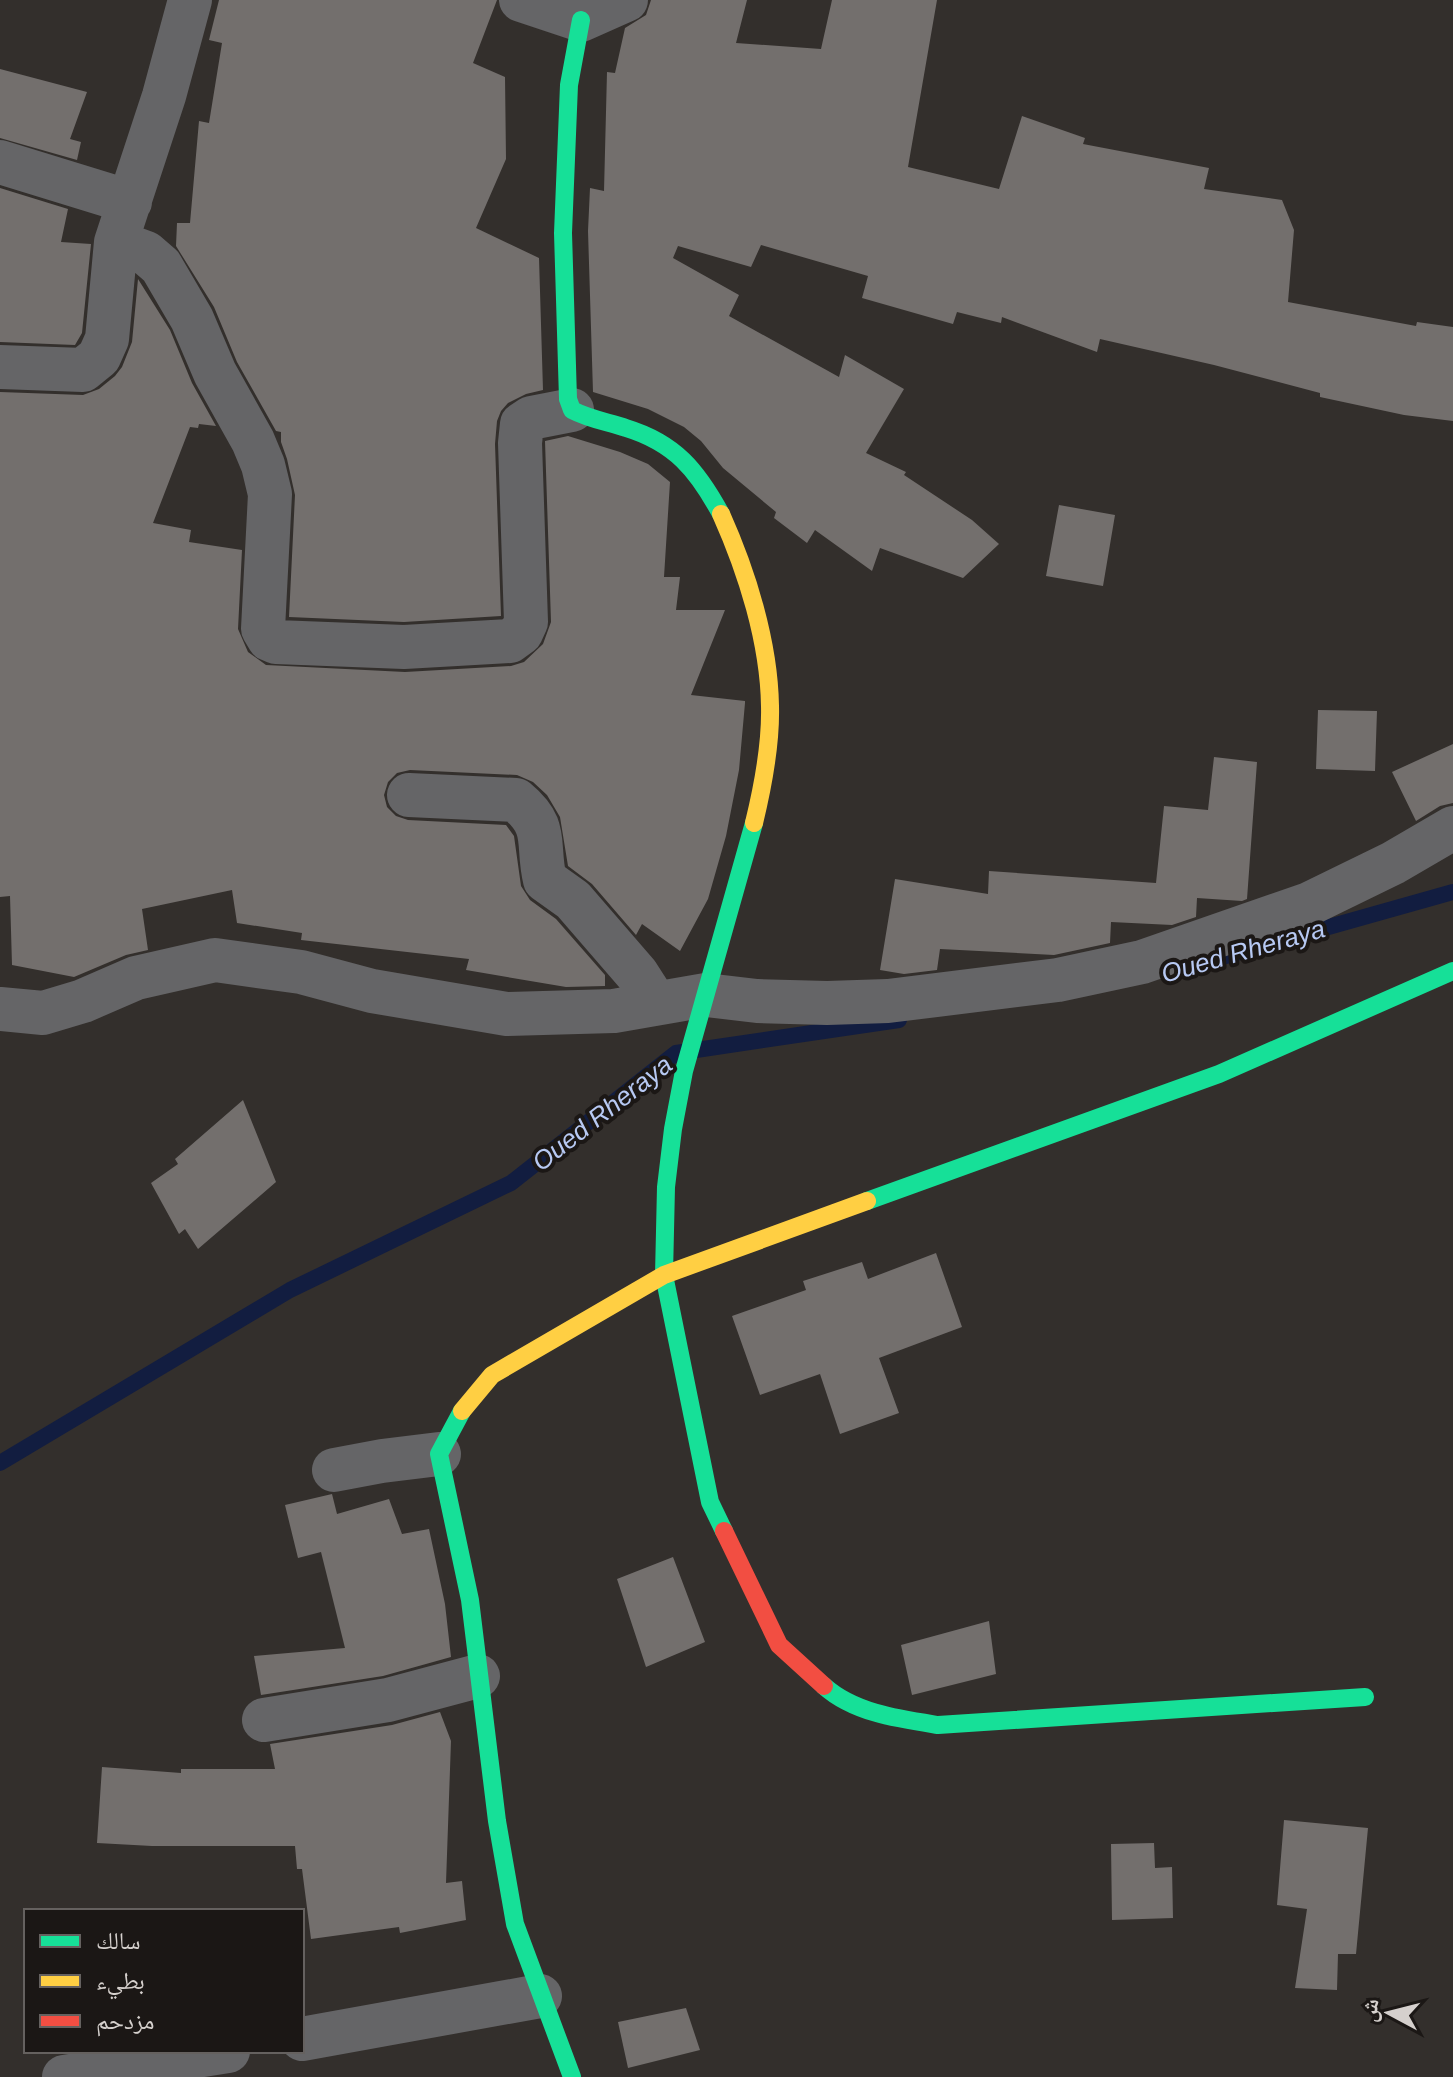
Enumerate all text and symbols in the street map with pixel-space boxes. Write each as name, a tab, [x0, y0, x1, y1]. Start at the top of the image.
water label: Oued Rheraya	[1158, 913, 1328, 989]
water label: Oued Rheraya	[526, 1049, 678, 1177]
legend	[24, 1909, 304, 2053]
text: سالك	[96, 1927, 141, 1954]
text: بطيء	[96, 1967, 145, 2000]
north arrow	[1349, 1973, 1429, 2053]
text: ش	[1356, 1998, 1384, 2024]
text: مزدحم	[96, 2007, 155, 2037]

